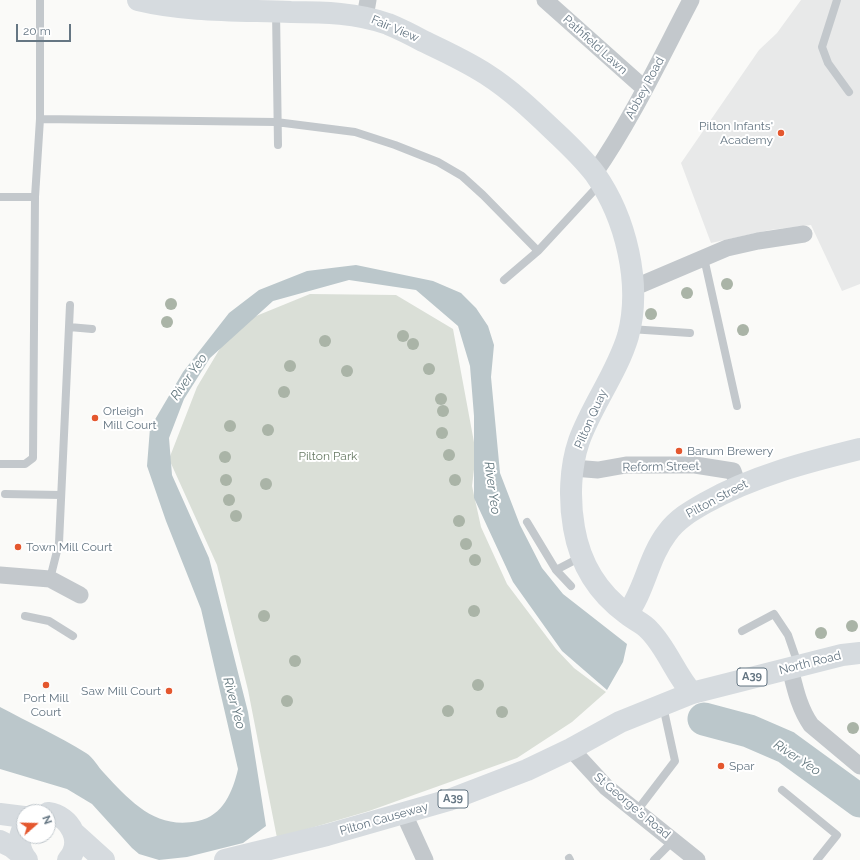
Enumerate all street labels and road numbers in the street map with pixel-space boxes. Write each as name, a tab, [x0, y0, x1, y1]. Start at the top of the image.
street label: Pathfield Lawn	[560, 12, 630, 78]
street label: Fair View	[369, 13, 421, 45]
street label: Abbey Road	[623, 55, 667, 121]
street label: Pilton Quay	[572, 387, 610, 451]
street label: Reform Street	[622, 459, 700, 475]
street label: Pilton Street	[684, 477, 750, 521]
street label: North Road	[778, 648, 842, 678]
road number: A39	[737, 668, 767, 686]
street label: St George's Road	[591, 770, 673, 842]
road number: A39	[438, 790, 468, 808]
street label: Pilton Causeway	[338, 799, 430, 839]

